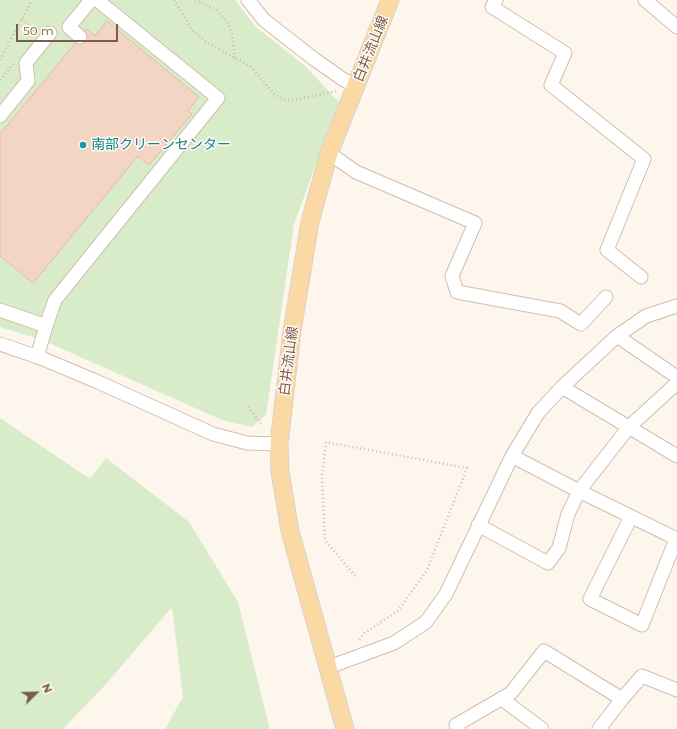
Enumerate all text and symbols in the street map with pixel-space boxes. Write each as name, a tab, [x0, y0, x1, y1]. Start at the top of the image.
street label: 白井流山線	[350, 13, 392, 85]
scale bar	[18, 16, 120, 42]
text: 50 m	[23, 23, 54, 38]
place label: 南部クリーンセンター	[91, 137, 231, 153]
marker: 南部クリーンセンター	[78, 140, 88, 150]
street label: 白井流山線	[276, 325, 302, 397]
north arrow	[16, 673, 56, 713]
text: N	[39, 681, 55, 695]

